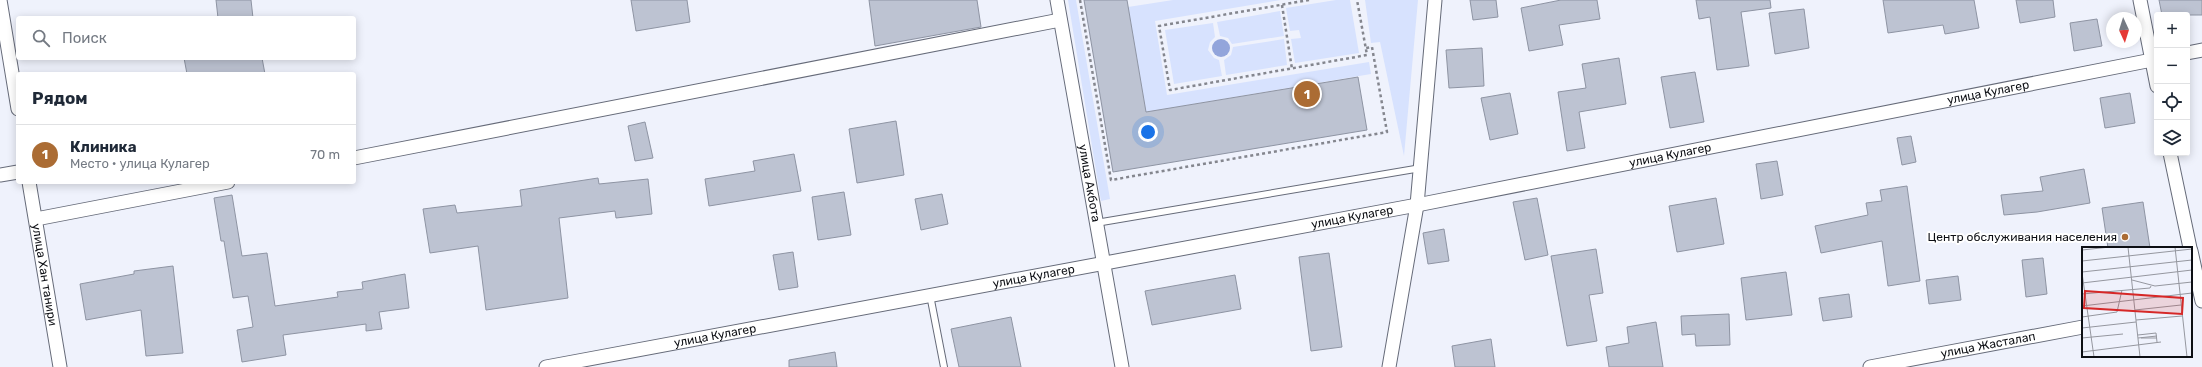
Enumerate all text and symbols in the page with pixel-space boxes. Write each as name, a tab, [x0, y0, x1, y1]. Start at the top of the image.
north arrow	[2106, 12, 2142, 48]
map controls	[2154, 12, 2190, 156]
button: +	[2154, 12, 2190, 48]
search box	[16, 16, 356, 60]
icon: search	[30, 27, 52, 49]
text: Поиск	[62, 29, 107, 47]
button: −	[2154, 48, 2190, 84]
street label: улица Кулагер	[1946, 77, 2030, 107]
pin: 1	[1294, 79, 1320, 109]
button: locate	[2154, 84, 2190, 120]
text: Рядом	[32, 88, 88, 108]
button: layers	[2154, 120, 2190, 156]
your location	[1138, 122, 1158, 142]
text: Клиника	[70, 138, 137, 156]
street label: улица Кулагер	[1628, 140, 1712, 170]
street label: улица Акбота	[1076, 143, 1103, 223]
text: 1	[42, 147, 48, 162]
text: 70 m	[310, 147, 340, 162]
text: Место · улица Кулагер	[70, 156, 210, 171]
street label: улица Кулагер	[1310, 203, 1394, 232]
street label: улица Хан танири	[29, 222, 60, 327]
place label: Центр обслуживания населения	[1928, 230, 2117, 244]
marker: Центр обслуживания населения	[2120, 232, 2130, 242]
inset map	[2082, 247, 2192, 357]
street label: улица Кулагер	[991, 262, 1076, 291]
street label: улица Кулагер	[673, 321, 757, 350]
street label: улица Жасталап	[1939, 329, 2036, 361]

